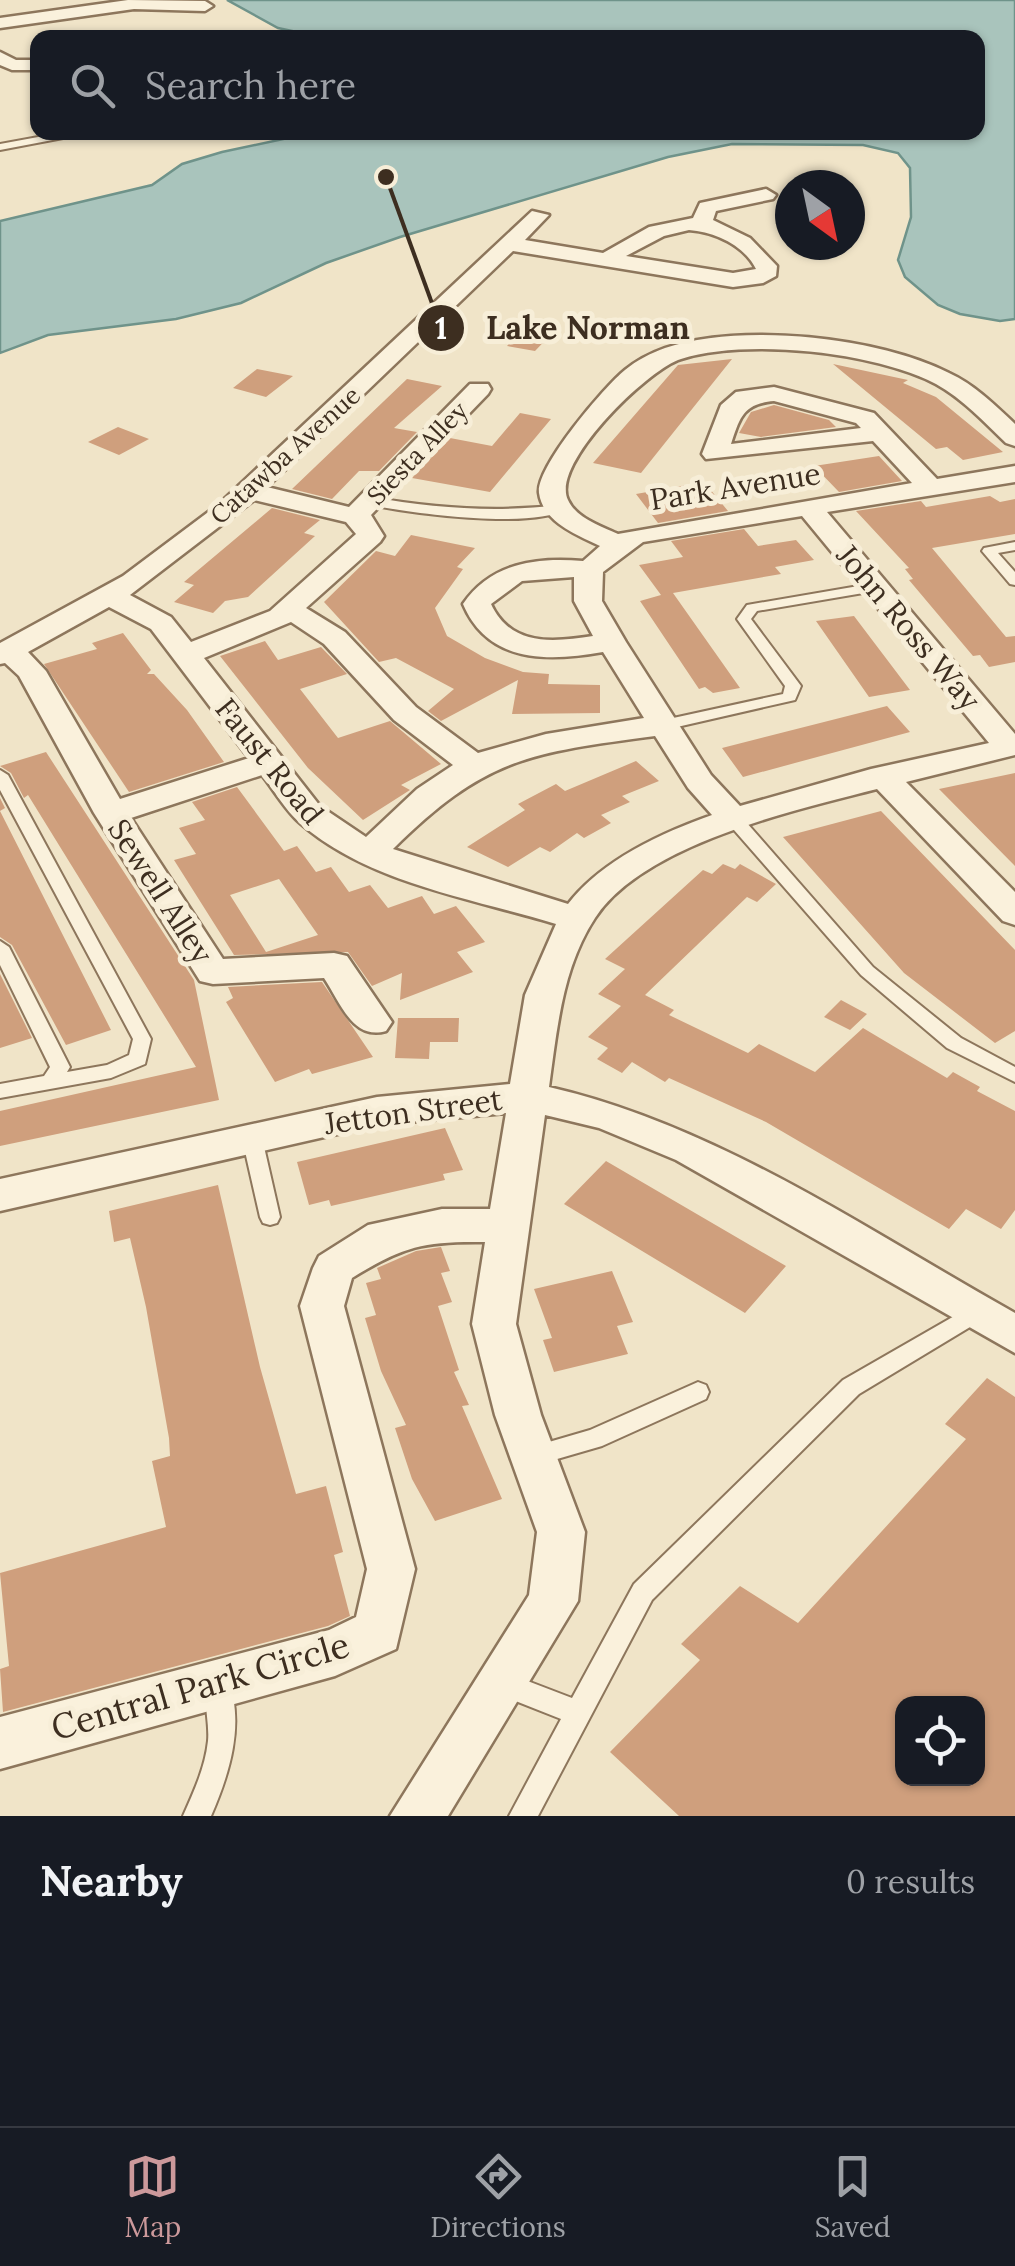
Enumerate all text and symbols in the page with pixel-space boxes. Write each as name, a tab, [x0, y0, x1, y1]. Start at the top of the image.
search box	[30, 30, 985, 140]
icon: search	[65, 58, 120, 113]
text: Search here	[145, 61, 356, 109]
north arrow	[775, 170, 865, 260]
callout: Lake Norman	[416, 297, 710, 359]
text: Lake Norman	[486, 307, 690, 348]
text: 1	[435, 309, 447, 347]
street label: Catawba Avenue	[203, 379, 367, 531]
street label: Siesta Alley	[360, 394, 475, 511]
street label: Park Avenue	[647, 454, 823, 518]
street label: John Ross Way	[827, 536, 989, 718]
street label: Faust Road	[208, 690, 332, 832]
street label: Sewell Alley	[99, 812, 222, 971]
street label: Jetton Street	[321, 1080, 505, 1142]
street label: Central Park Circle	[46, 1622, 354, 1750]
map controls	[895, 1696, 985, 1786]
button: locate	[895, 1696, 985, 1786]
text: Nearby	[40, 1854, 183, 1908]
text: 0 results	[846, 1861, 975, 1902]
tab: Map	[124, 2149, 181, 2245]
tab: Directions	[430, 2149, 566, 2245]
tab: Saved	[815, 2149, 891, 2245]

